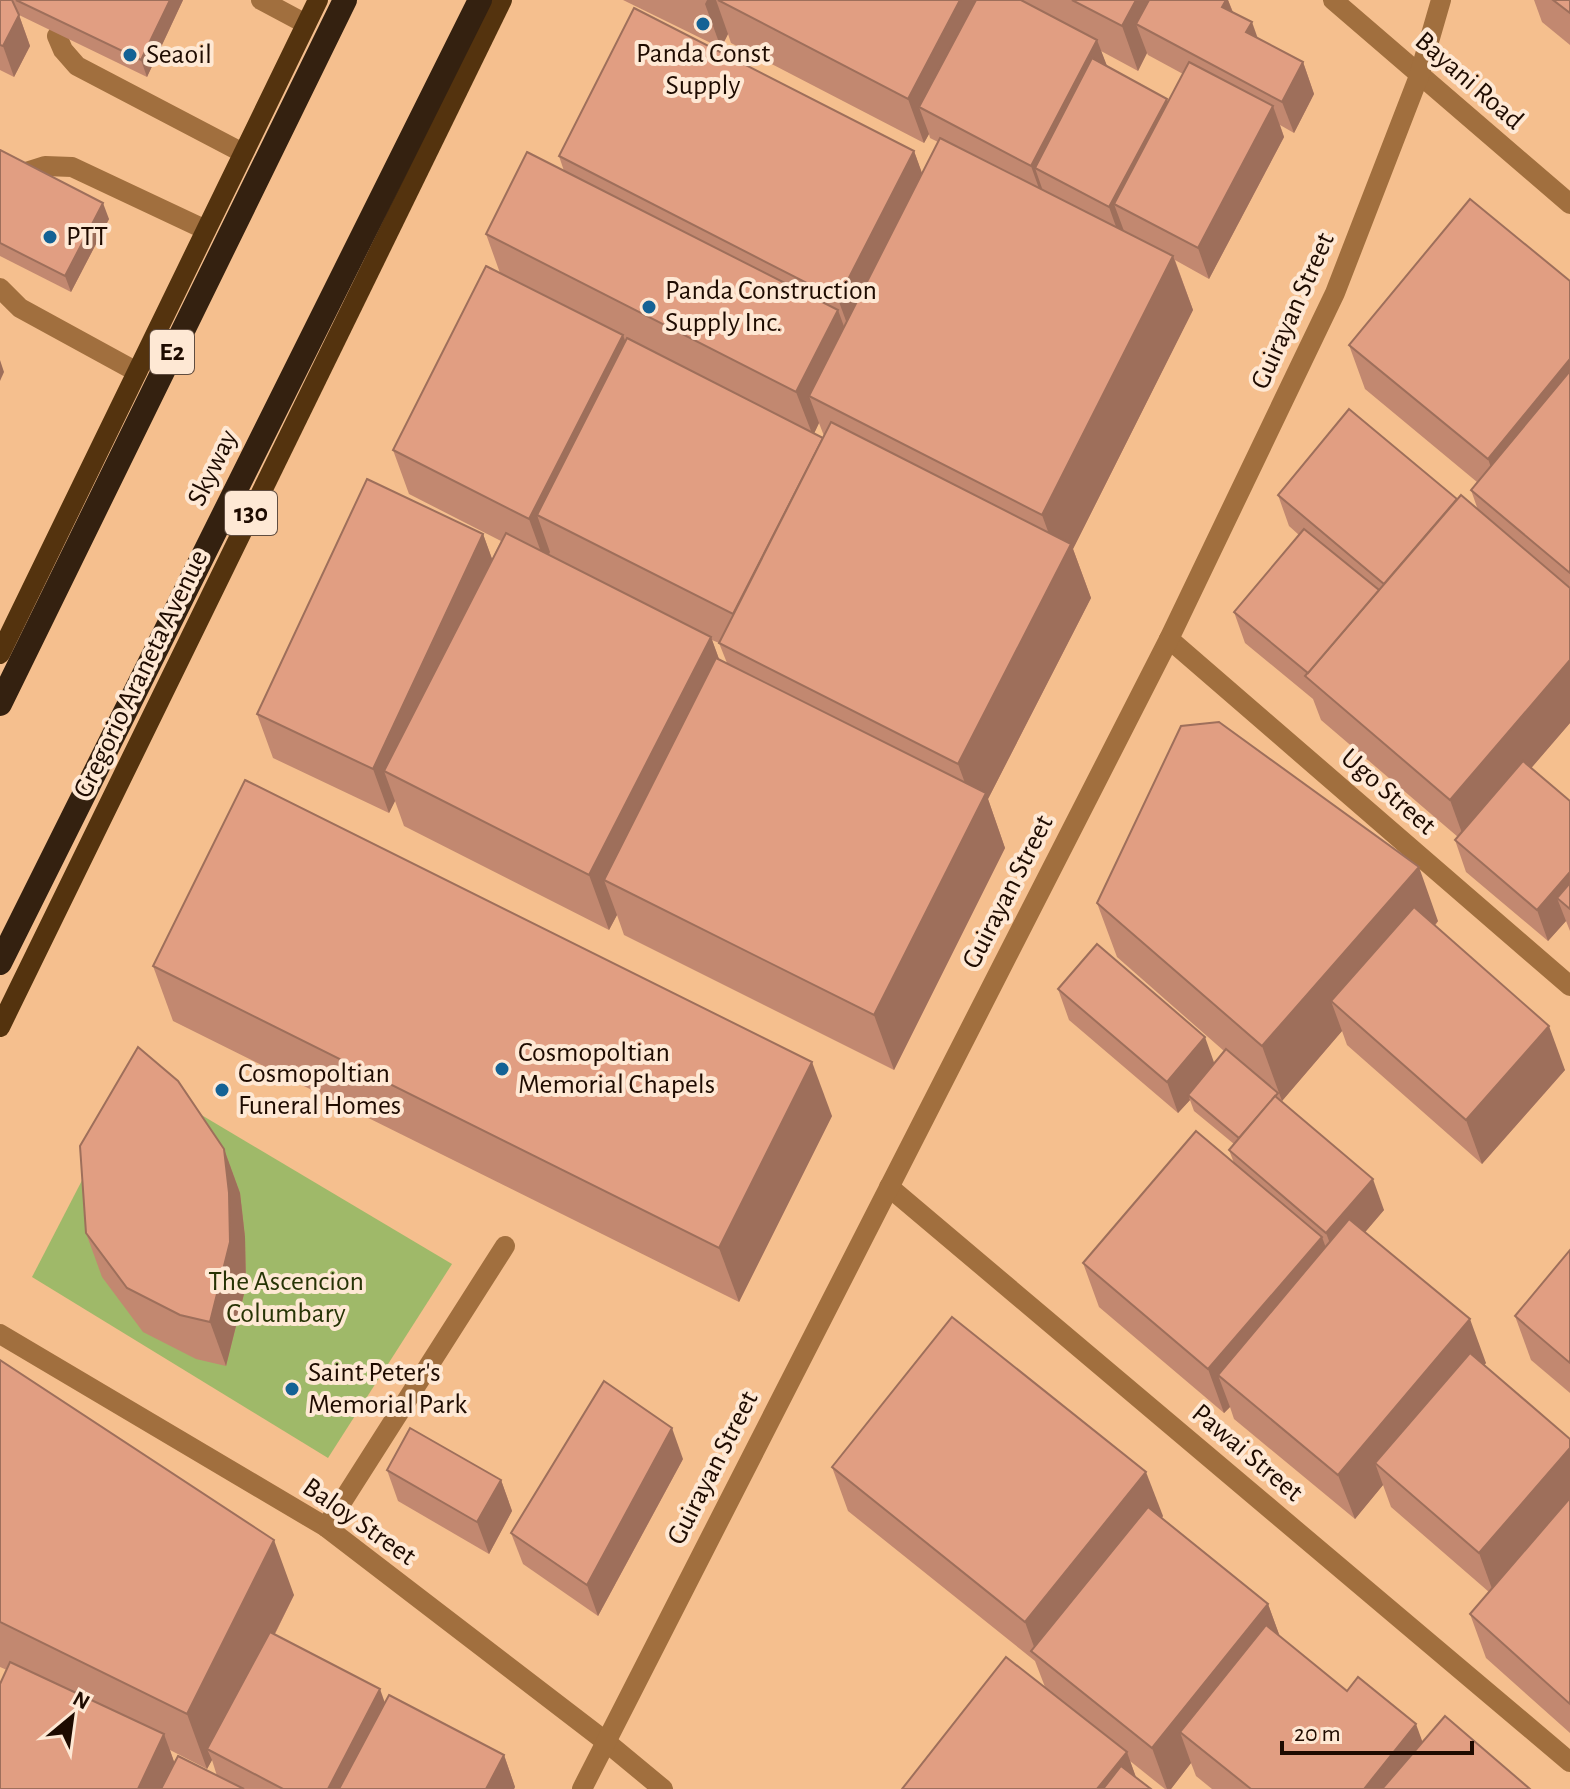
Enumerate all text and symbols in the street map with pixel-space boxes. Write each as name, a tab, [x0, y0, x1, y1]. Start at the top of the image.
marker: Panda Const Supply	[694, 15, 712, 33]
street label: Bayani Road	[1410, 27, 1528, 135]
place label: Panda Const Supply	[636, 40, 770, 100]
place label: Seaoil	[146, 41, 212, 69]
marker: Seaoil	[121, 46, 139, 64]
place label: PTT	[66, 223, 108, 251]
marker: PTT	[41, 228, 59, 246]
street label: Guirayan Street	[1246, 229, 1340, 393]
place label: Panda Construction Supply Inc.	[665, 277, 877, 337]
marker: Panda Construction Supply Inc.	[640, 298, 658, 316]
road number: E2	[150, 330, 194, 374]
street label: Skyway	[183, 426, 243, 510]
road number: 130	[225, 491, 277, 535]
street label: Gregorio Araneta Avenue	[69, 546, 213, 802]
street label: Ugo Street	[1335, 744, 1441, 840]
street label: Guirayan Street	[957, 811, 1059, 973]
place label: Cosmopoltian Memorial Chapels	[518, 1039, 715, 1099]
place label: Cosmopoltian Funeral Homes	[238, 1060, 401, 1120]
marker: Cosmopoltian Memorial Chapels	[493, 1060, 511, 1078]
marker: Cosmopoltian Funeral Homes	[213, 1081, 231, 1099]
park label: The Ascencion Columbary	[208, 1268, 364, 1328]
place label: Saint Peter's Memorial Park	[308, 1359, 467, 1419]
marker: Saint Peter's Memorial Park	[283, 1380, 301, 1398]
street label: Guirayan Street	[662, 1387, 764, 1549]
street label: Pawai Street	[1186, 1399, 1308, 1507]
street label: Baloy Street	[297, 1473, 421, 1571]
north arrow	[32, 1677, 112, 1757]
text: N	[69, 1687, 93, 1714]
scale bar	[1282, 1705, 1472, 1755]
text: 20 m	[1294, 1722, 1341, 1746]

